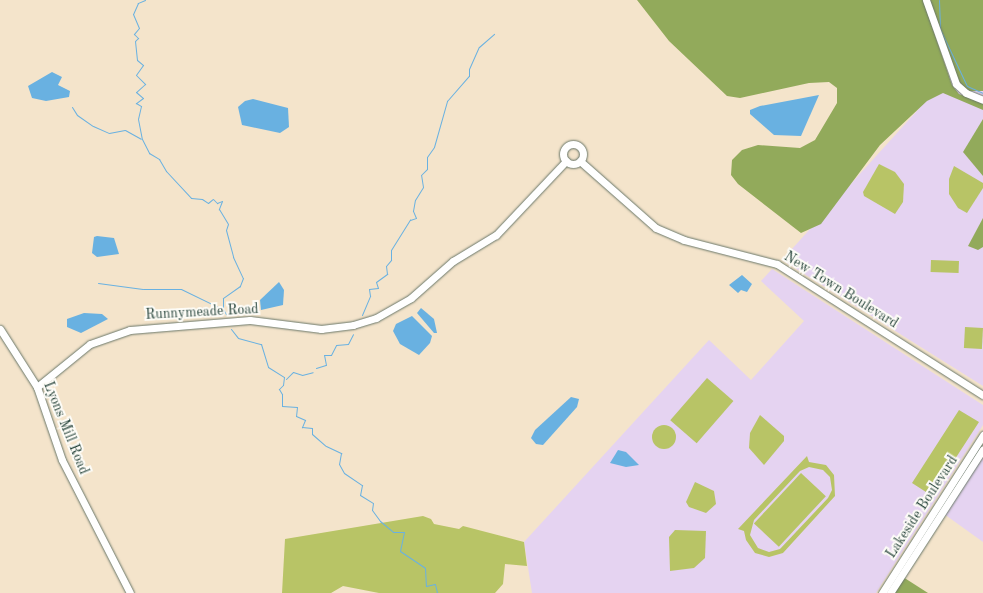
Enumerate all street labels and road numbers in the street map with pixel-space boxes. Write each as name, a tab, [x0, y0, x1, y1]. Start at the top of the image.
street label: New Town Boulevard	[781, 248, 901, 332]
street label: Runnymeade Road	[145, 301, 259, 323]
street label: Lyons Mill Road	[40, 379, 92, 477]
street label: Lakeside Boulevard	[883, 453, 961, 561]

